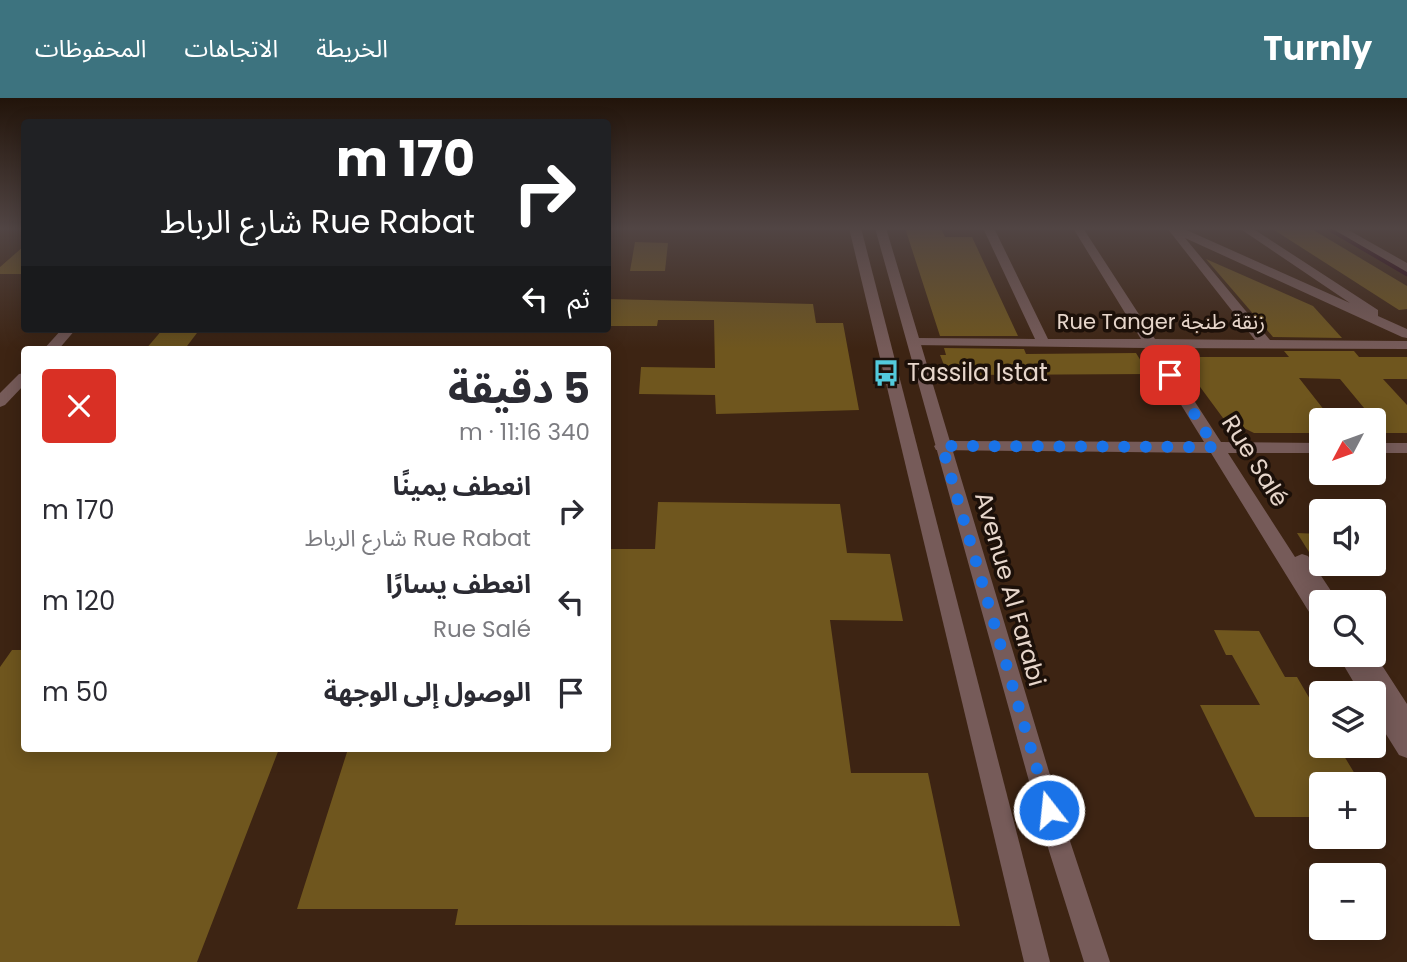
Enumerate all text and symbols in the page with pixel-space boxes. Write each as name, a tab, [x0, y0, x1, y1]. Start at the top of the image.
text: Turnly	[1263, 25, 1372, 72]
text: المحفوظات	[35, 32, 146, 65]
text: الاتجاهات	[184, 32, 278, 65]
text: الخريطة	[316, 32, 388, 65]
text: 170 m	[336, 125, 475, 193]
icon: right	[499, 147, 590, 238]
text: Rue Rabat شارع الرباط	[160, 199, 475, 244]
icon: left	[516, 280, 554, 318]
text: ثم	[568, 281, 590, 317]
street label: Rue Tanger زنقة طنجة	[1057, 307, 1265, 336]
pin	[1140, 345, 1200, 405]
place label: Tassila Istat	[907, 356, 1048, 389]
icon: arrive	[1151, 356, 1189, 394]
bus stop icon: Tassila Istat	[871, 358, 901, 388]
text: 5 دقيقة	[448, 359, 590, 418]
button: close	[42, 369, 116, 443]
north arrow	[1309, 408, 1386, 485]
map controls	[1309, 408, 1386, 940]
street label: Rue Salé	[1214, 409, 1297, 513]
text: 340 m · 11:16	[459, 416, 590, 448]
text: انعطف يمينًا	[393, 468, 531, 504]
street label: Avenue Al Farabi	[967, 488, 1054, 690]
text: 170 m	[42, 492, 115, 528]
icon: right	[552, 492, 590, 530]
button: sound	[1309, 499, 1386, 576]
text: Rue Rabat شارع الرباط	[305, 522, 531, 554]
text: انعطف يسارًا	[386, 566, 531, 602]
text: 120 m	[42, 583, 115, 619]
icon: left	[552, 583, 590, 621]
button: search	[1309, 590, 1386, 667]
text: Rue Salé	[433, 613, 531, 645]
text: 50 m	[42, 674, 108, 710]
text: الوصول إلى الوجهة	[324, 674, 531, 710]
icon: arrive	[552, 674, 590, 712]
button: layers	[1309, 681, 1386, 758]
button: +	[1309, 772, 1386, 849]
position arrow	[1012, 773, 1086, 847]
button: −	[1309, 863, 1386, 940]

